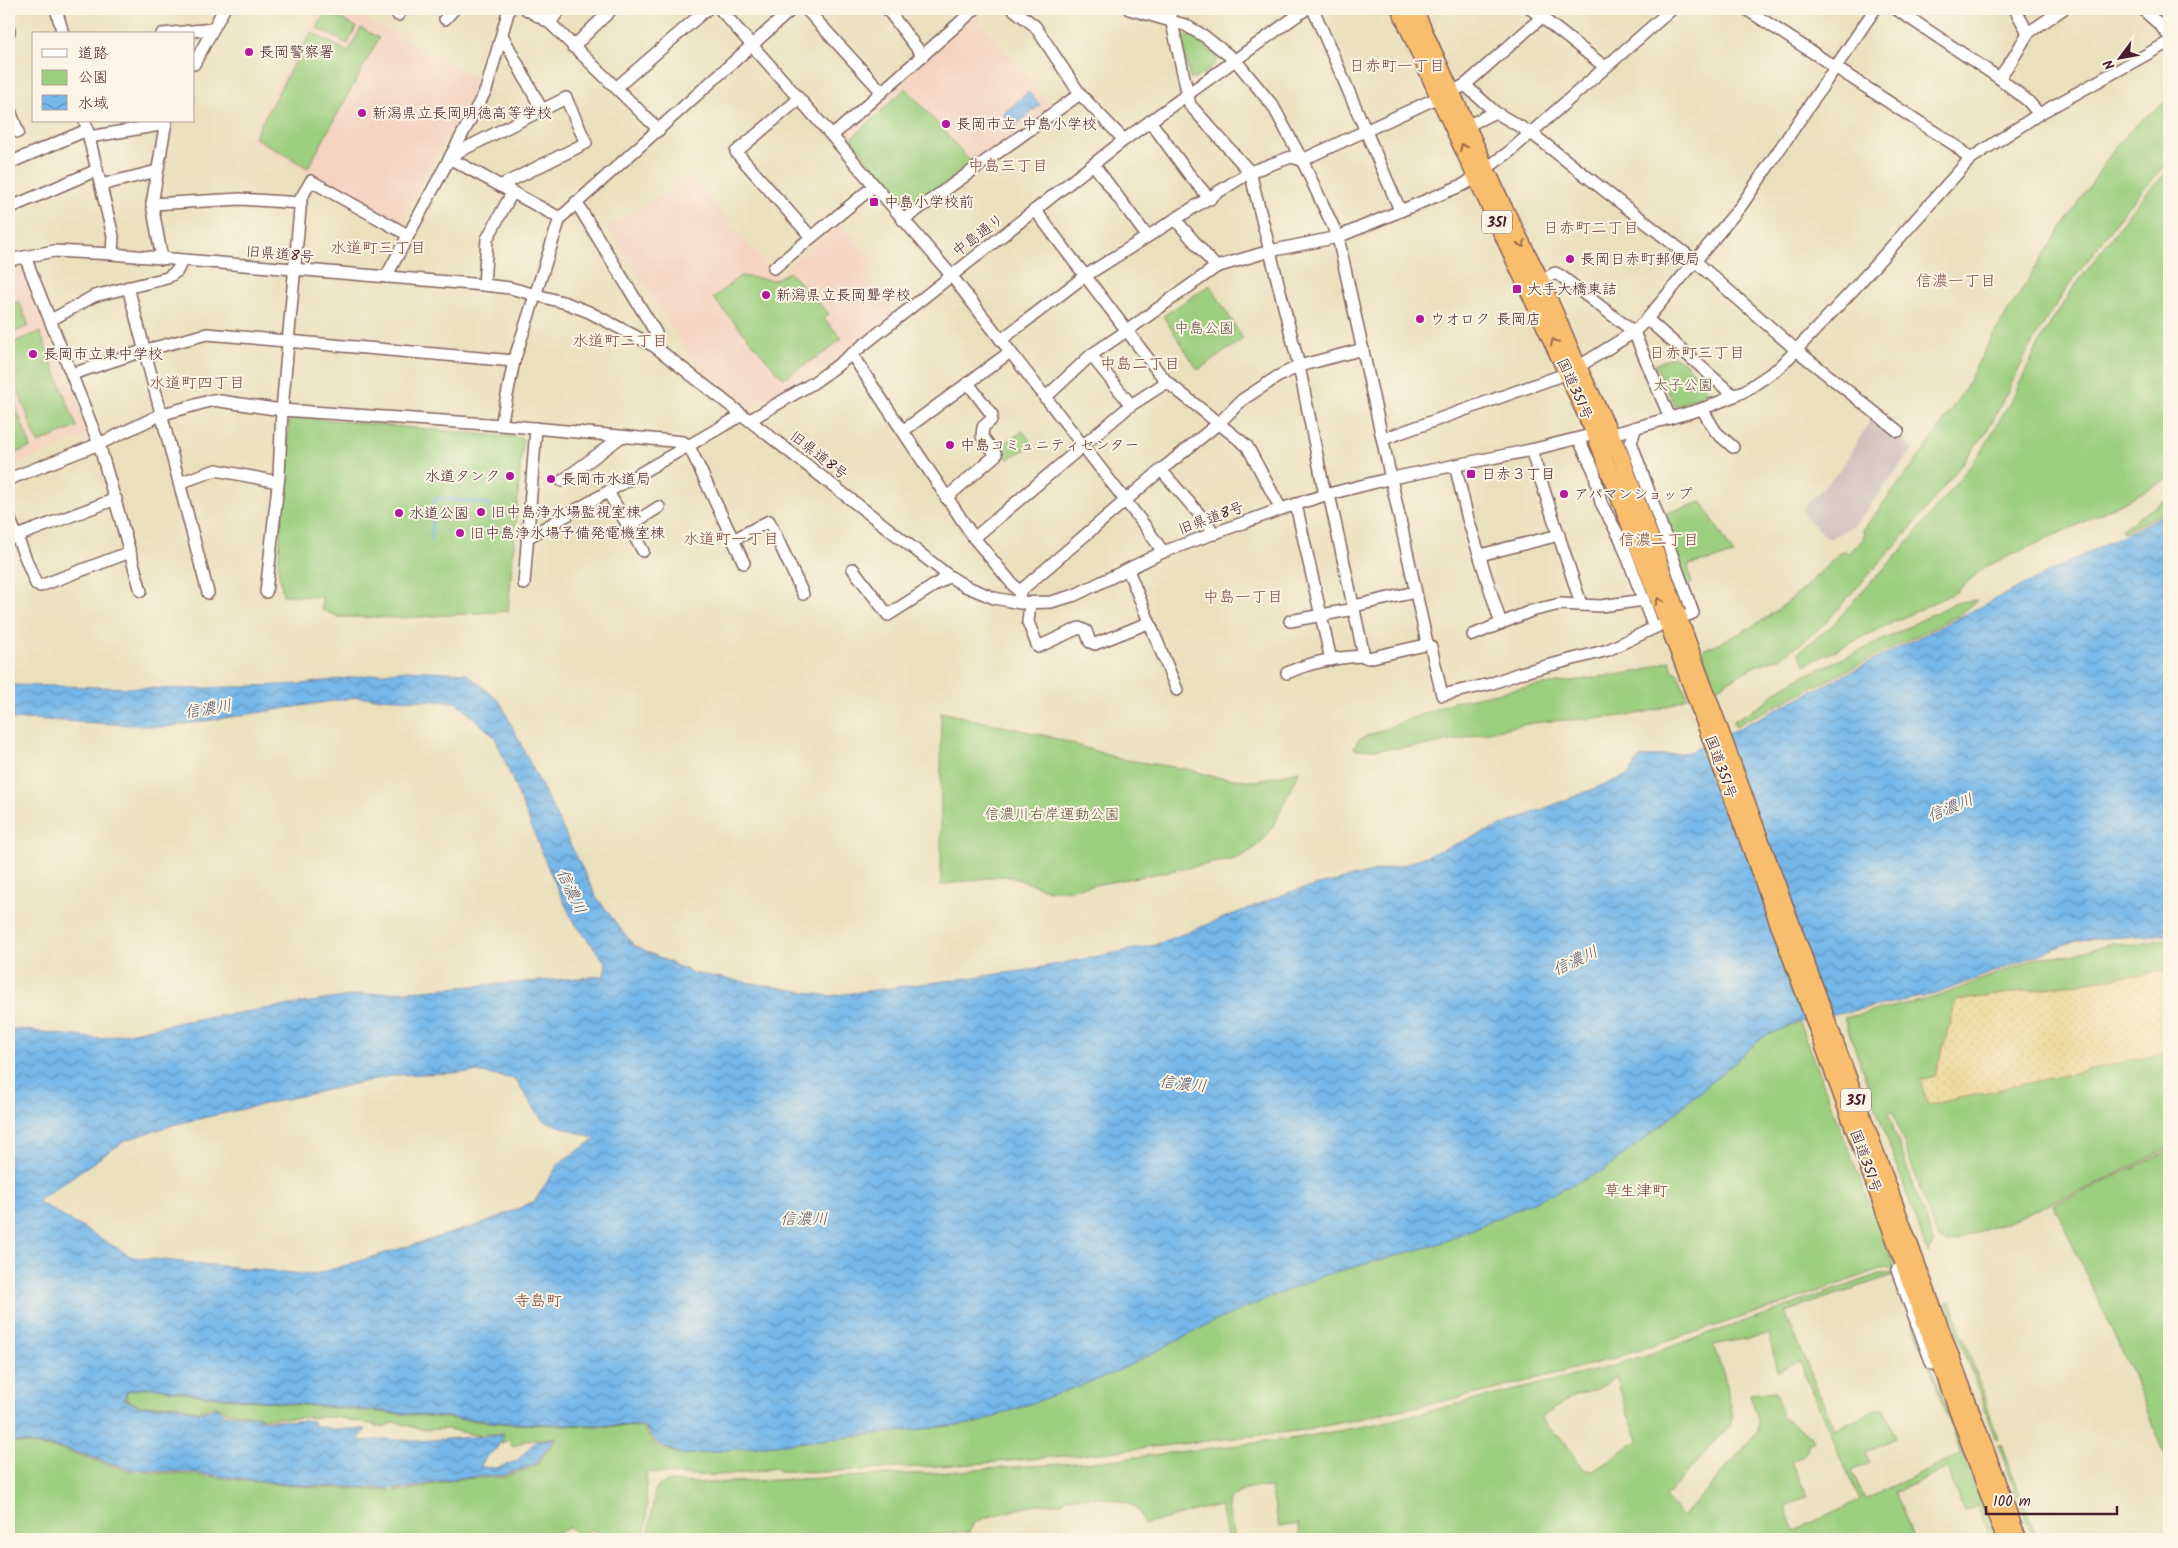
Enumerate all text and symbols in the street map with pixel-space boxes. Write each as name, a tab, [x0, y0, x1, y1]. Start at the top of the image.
legend	[32, 32, 195, 122]
north arrow	[2096, 32, 2146, 82]
place label: 長岡警察署	[259, 41, 334, 65]
text: 道路	[78, 42, 108, 66]
marker: 長岡警察署	[243, 46, 255, 58]
district label: 日赤町一丁目	[1349, 54, 1445, 79]
text: N	[2098, 55, 2121, 74]
text: 公園	[78, 66, 108, 90]
text: 水域	[78, 92, 108, 116]
place label: 新潟県立長岡明徳高等学校	[372, 102, 552, 126]
marker: 新潟県立長岡明徳高等学校	[356, 107, 368, 119]
place label: 長岡市立 中島小学校	[956, 113, 1097, 137]
marker: 長岡市立 中島小学校	[940, 118, 952, 130]
one-way arrow	[1458, 143, 1469, 152]
district label: 中島三丁目	[968, 154, 1048, 179]
place label: 中島小学校前	[884, 191, 974, 215]
marker: 中島小学校前	[868, 196, 880, 208]
street label: 中島通り	[947, 208, 1010, 263]
road number: 351	[1482, 210, 1512, 233]
district label: 日赤町二丁目	[1543, 216, 1639, 241]
district label: 水道町三丁目	[330, 236, 426, 261]
one-way arrow	[1516, 239, 1526, 248]
street label: 旧県道8号	[244, 240, 315, 270]
place label: 長岡日赤町郵便局	[1580, 248, 1700, 272]
marker: 長岡日赤町郵便局	[1564, 253, 1576, 265]
district label: 信濃一丁目	[1916, 269, 1996, 294]
place label: 大手大橋東詰	[1527, 278, 1617, 302]
marker: 大手大橋東詰	[1511, 283, 1523, 295]
place label: 新潟県立長岡聾学校	[776, 284, 911, 308]
marker: 新潟県立長岡聾学校	[760, 289, 772, 301]
place label: ウオロク 長岡店	[1430, 308, 1541, 332]
marker: ウオロク 長岡店	[1414, 313, 1426, 325]
park label: 中島公園	[1174, 317, 1234, 341]
district label: 水道町二丁目	[572, 329, 668, 354]
one-way arrow	[1549, 338, 1560, 347]
district label: 日赤町三丁目	[1649, 341, 1745, 366]
place label: 長岡市立東中学校	[43, 343, 163, 367]
marker: 長岡市立東中学校	[27, 348, 39, 360]
district label: 中島二丁目	[1100, 352, 1180, 377]
street label: 国道351号	[1550, 354, 1599, 425]
district label: 水道町四丁目	[149, 371, 245, 396]
park label: 太子公園	[1653, 374, 1713, 398]
street label: 旧県道8号	[784, 425, 853, 486]
place label: 中島コミュニティセンター	[960, 434, 1139, 458]
marker: 中島コミュニティセンター	[944, 439, 956, 451]
place label: 日赤３丁目	[1481, 463, 1556, 487]
place label: 水道タンク	[425, 465, 500, 489]
place label: 長岡市水道局	[561, 468, 651, 492]
marker: 日赤３丁目	[1465, 468, 1477, 480]
marker: 水道タンク	[504, 470, 516, 482]
marker: 長岡市水道局	[545, 473, 557, 485]
place label: アパマンショップ	[1574, 483, 1693, 507]
marker: アパマンショップ	[1558, 488, 1570, 500]
street label: 旧県道8号	[1175, 496, 1248, 542]
place label: 旧中島浄水場監視室棟	[491, 501, 641, 525]
place label: 水道公園	[409, 502, 469, 526]
marker: 旧中島浄水場監視室棟	[475, 506, 487, 518]
marker: 水道公園	[393, 507, 405, 519]
place label: 旧中島浄水場予備発電機室棟	[470, 522, 665, 546]
marker: 旧中島浄水場予備発電機室棟	[454, 527, 466, 539]
district label: 水道町一丁目	[683, 527, 779, 552]
district label: 信濃二丁目	[1619, 528, 1699, 553]
district label: 中島一丁目	[1203, 585, 1283, 610]
one-way arrow	[1655, 597, 1665, 606]
water label: 信濃川	[183, 693, 234, 726]
street label: 国道351号	[1697, 732, 1743, 803]
water label: 信濃川	[1924, 788, 1978, 829]
park label: 信濃川右岸運動公園	[984, 803, 1120, 827]
water label: 信濃川	[549, 865, 592, 919]
water label: 信濃川	[1549, 940, 1603, 983]
water label: 信濃川	[1158, 1070, 1208, 1099]
road number: 351	[1841, 1088, 1871, 1112]
street label: 国道351号	[1842, 1126, 1888, 1197]
district label: 草生津町	[1604, 1179, 1668, 1204]
water label: 信濃川	[780, 1207, 828, 1232]
district label: 寺島町	[514, 1289, 562, 1314]
scale bar	[1986, 1483, 2117, 1515]
text: 100 m	[1993, 1490, 2031, 1514]

